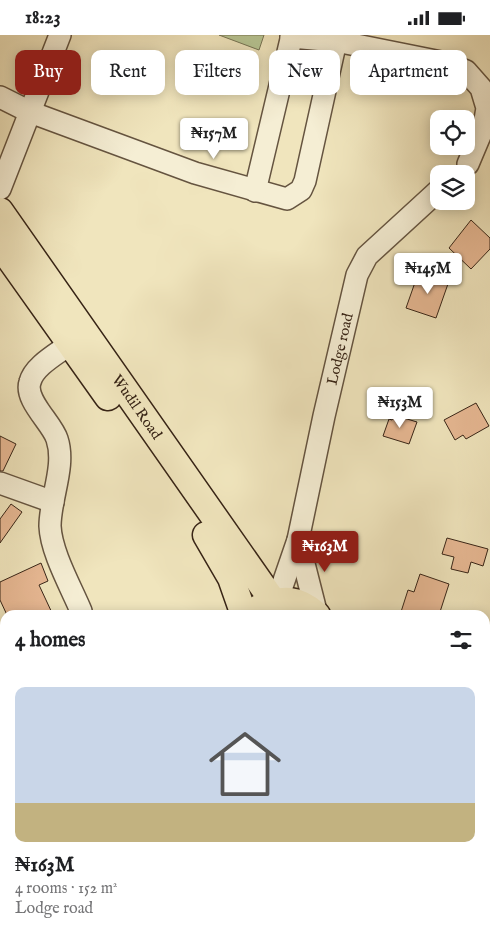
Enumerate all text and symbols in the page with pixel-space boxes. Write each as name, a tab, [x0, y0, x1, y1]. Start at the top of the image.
text: 18:23	[25, 6, 61, 30]
chip: Buy	[15, 50, 81, 95]
chip: Rent	[91, 50, 165, 95]
chip: Filters	[175, 50, 259, 95]
chip: New	[269, 50, 340, 95]
chip: Apartment	[350, 50, 467, 95]
map controls	[430, 110, 475, 210]
button: locate	[430, 110, 475, 155]
pin: ₦157M	[179, 117, 249, 160]
text: ₦157M	[191, 124, 237, 144]
button: layers	[430, 165, 475, 210]
pin: ₦145M	[393, 253, 463, 295]
text: ₦145M	[405, 259, 451, 279]
street label: Lodge road	[322, 310, 358, 387]
street label: Wudil Road	[108, 371, 167, 444]
pin: ₦153M	[365, 387, 435, 429]
text: ₦153M	[378, 393, 422, 413]
pin: ₦163M	[290, 531, 360, 573]
text: ₦163M	[302, 537, 348, 557]
icon: filters	[447, 626, 475, 654]
text: 4 homes	[15, 627, 85, 654]
icon: home	[200, 719, 290, 809]
text: ₦163M	[15, 852, 74, 879]
text: 4 rooms · 152 m²	[15, 879, 117, 899]
text: Lodge road	[15, 899, 93, 919]

